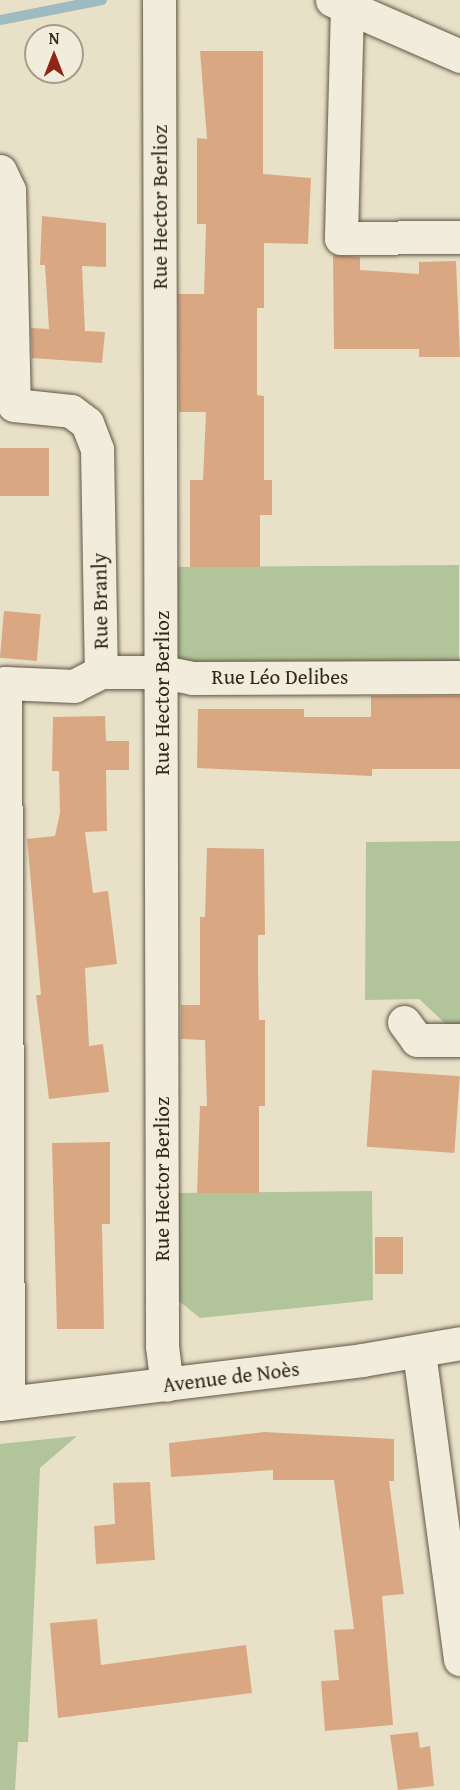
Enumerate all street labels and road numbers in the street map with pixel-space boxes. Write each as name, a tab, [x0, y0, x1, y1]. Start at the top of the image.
street label: Rue Hector Berlioz	[147, 125, 173, 289]
street label: Rue Branly	[87, 553, 113, 649]
street label: Rue Hector Berlioz	[149, 611, 175, 775]
street label: Rue Léo Delibes	[212, 664, 348, 690]
street label: Rue Hector Berlioz	[149, 1097, 175, 1261]
street label: Avenue de Noès	[161, 1356, 301, 1398]

